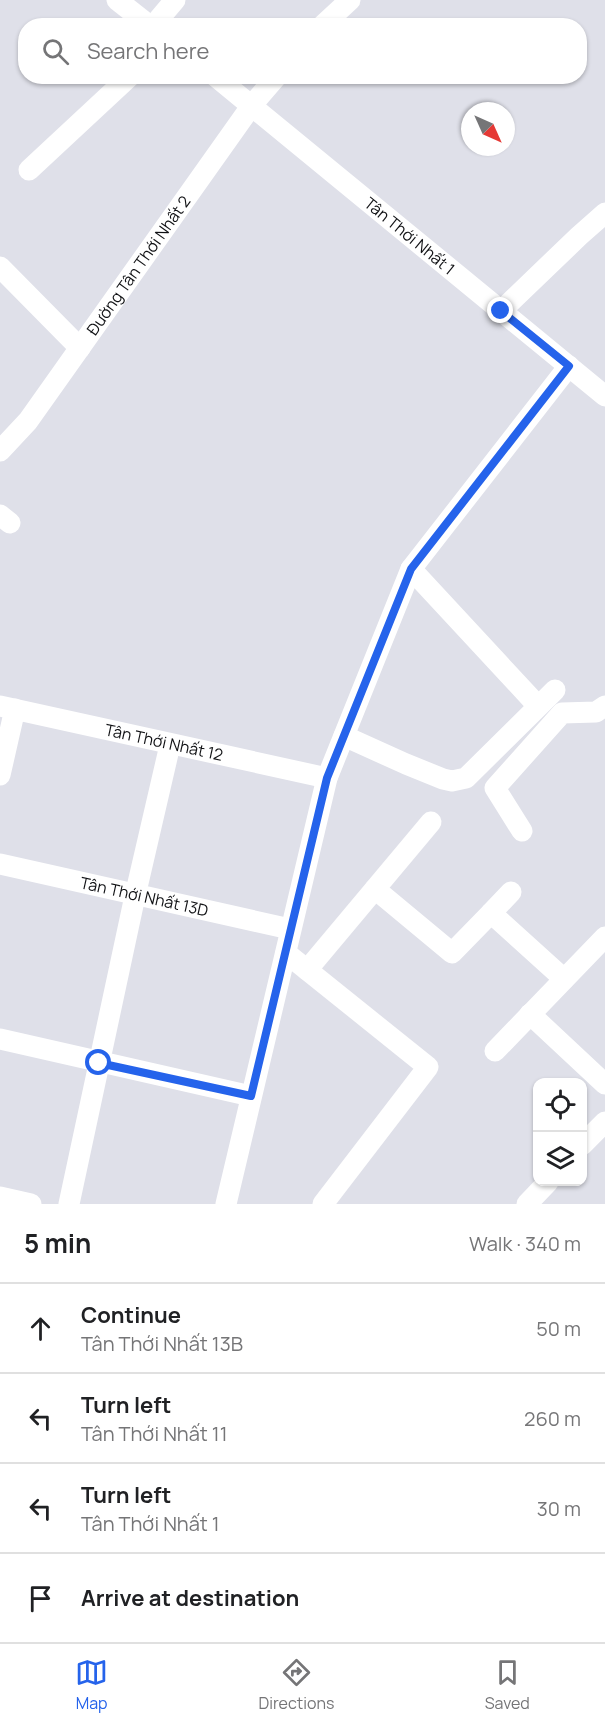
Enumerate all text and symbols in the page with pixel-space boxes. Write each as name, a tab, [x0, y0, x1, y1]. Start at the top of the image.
search box	[18, 18, 587, 84]
icon: search	[39, 35, 72, 68]
text: Search here	[87, 36, 209, 66]
north arrow	[461, 102, 515, 156]
street label: Đường Tân Thới Nhất 2	[81, 191, 195, 339]
street label: Tân Thới Nhất 1	[360, 192, 460, 280]
route end	[487, 297, 513, 323]
street label: Tân Thới Nhất 12	[103, 718, 225, 766]
street label: Tân Thới Nhất 13D	[78, 871, 211, 921]
route start	[85, 1049, 111, 1075]
map controls	[533, 1078, 587, 1186]
button: locate	[533, 1078, 587, 1132]
button: layers	[533, 1132, 587, 1186]
text: 5 min	[24, 1225, 91, 1261]
text: Walk · 340 m	[469, 1230, 581, 1257]
text: Continue	[81, 1300, 181, 1330]
icon: ahead	[24, 1312, 57, 1345]
text: 50 m	[536, 1315, 581, 1342]
text: Tân Thới Nhất 13B	[81, 1330, 243, 1357]
text: Turn left	[81, 1390, 171, 1420]
icon: left	[24, 1402, 57, 1435]
text: 260 m	[524, 1405, 581, 1432]
text: Tân Thới Nhất 11	[81, 1420, 227, 1447]
text: Turn left	[81, 1480, 171, 1510]
icon: left	[24, 1492, 57, 1525]
text: 30 m	[537, 1495, 581, 1522]
text: Tân Thới Nhất 1	[81, 1510, 220, 1537]
icon: arrive	[24, 1582, 57, 1615]
text: Arrive at destination	[81, 1583, 299, 1613]
tab: Map	[75, 1656, 108, 1714]
tab: Directions	[259, 1656, 334, 1714]
tab: Saved	[485, 1656, 530, 1714]

